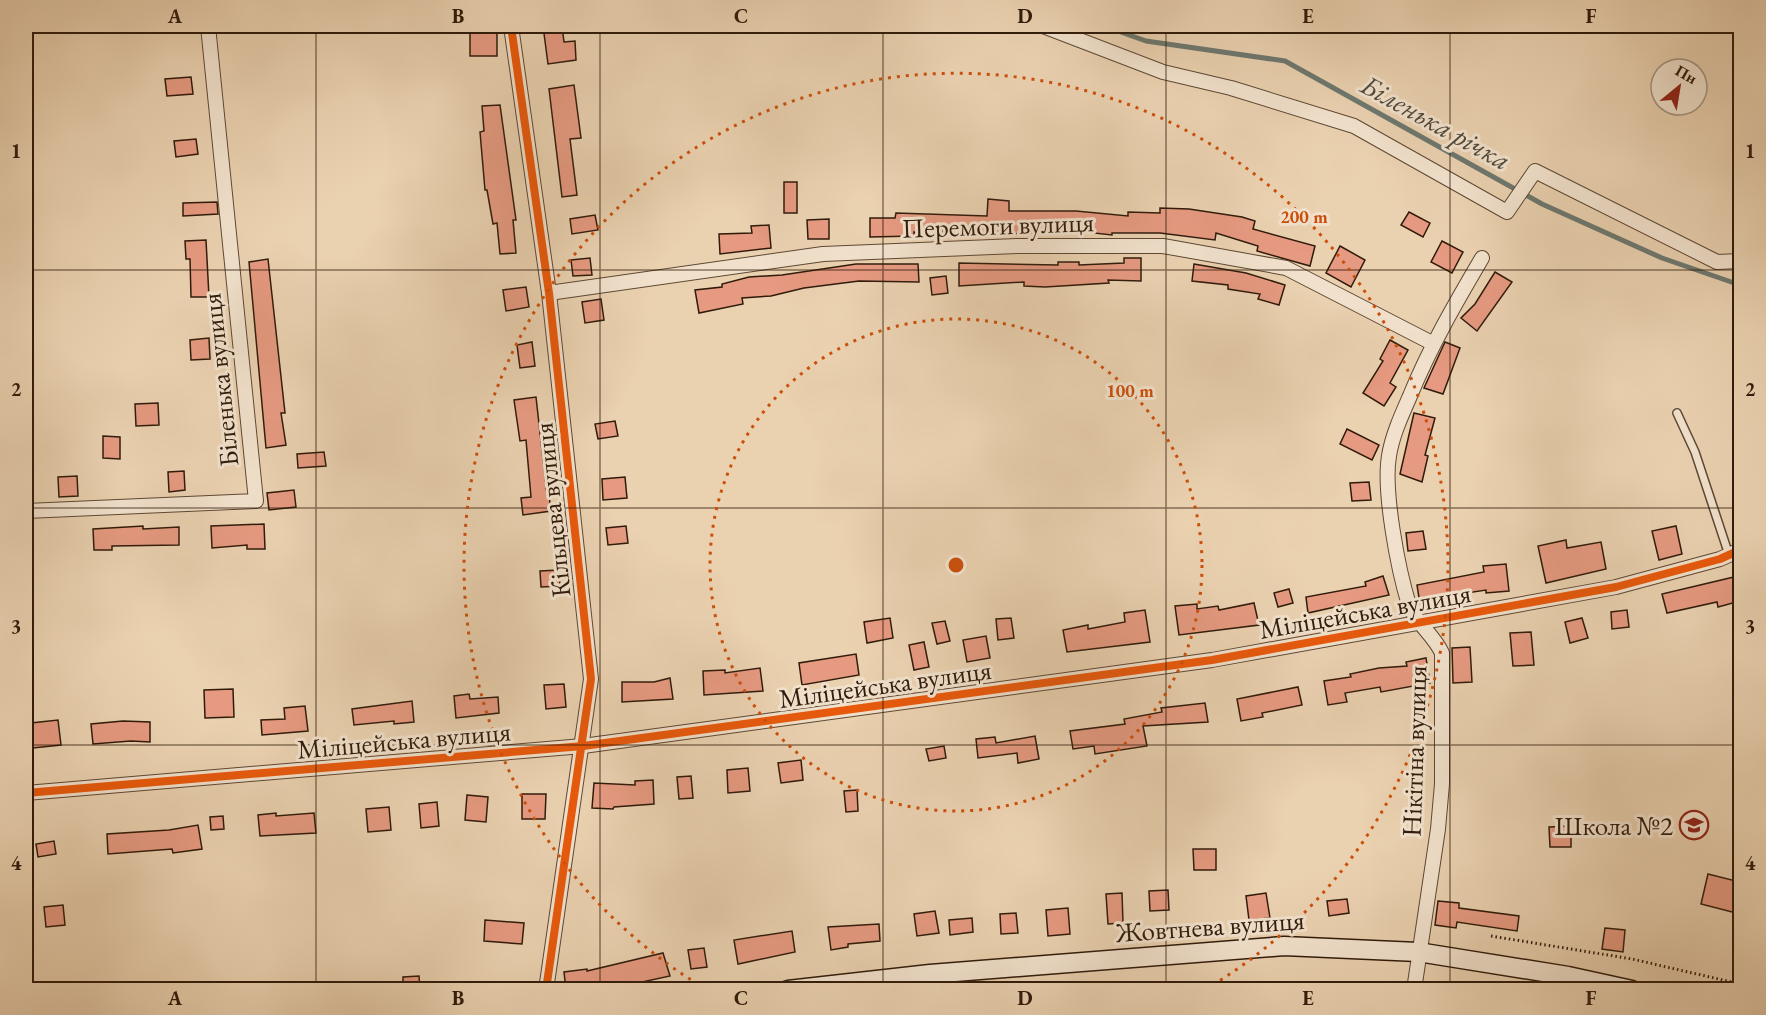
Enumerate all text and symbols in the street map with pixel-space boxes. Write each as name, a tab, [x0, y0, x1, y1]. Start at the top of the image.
text: A	[167, 3, 183, 29]
text: B	[452, 3, 464, 29]
text: C	[734, 3, 748, 29]
text: D	[1017, 3, 1033, 29]
text: E	[1302, 3, 1314, 29]
text: F	[1586, 3, 1597, 29]
north arrow	[1649, 57, 1709, 117]
text: Пн	[1672, 60, 1701, 89]
water label: Біленька річка	[1354, 66, 1517, 178]
text: 1	[11, 138, 21, 164]
text: 1	[1745, 138, 1755, 164]
street label: Перемоги вулиця	[901, 204, 1095, 246]
text: 200 m	[1280, 205, 1328, 228]
street label: Біленька вулиця	[193, 291, 247, 469]
text: 2	[11, 376, 22, 402]
text: 2	[1745, 376, 1756, 402]
text: 100 m	[1106, 379, 1154, 402]
street label: Кільцева вулиця	[525, 421, 579, 599]
centre of rings	[946, 555, 966, 575]
street label: Міліцейська вулиця	[1256, 575, 1474, 647]
text: 3	[11, 613, 21, 639]
text: 3	[1745, 613, 1755, 639]
street label: Міліцейська вулиця	[776, 652, 994, 716]
street label: Нікітіна вулиця	[1394, 665, 1434, 837]
street label: Міліцейська вулиця	[296, 713, 512, 767]
place label: Школа №2	[1554, 808, 1673, 843]
school or university icon: Школа №2	[1678, 809, 1710, 841]
text: 4	[11, 850, 22, 876]
text: 4	[1745, 850, 1756, 876]
street label: Жовтнева вулиця	[1113, 902, 1306, 950]
text: A	[167, 985, 183, 1011]
text: B	[452, 985, 464, 1011]
text: C	[734, 985, 748, 1011]
text: D	[1017, 985, 1033, 1011]
text: E	[1302, 985, 1314, 1011]
text: F	[1586, 985, 1597, 1011]

